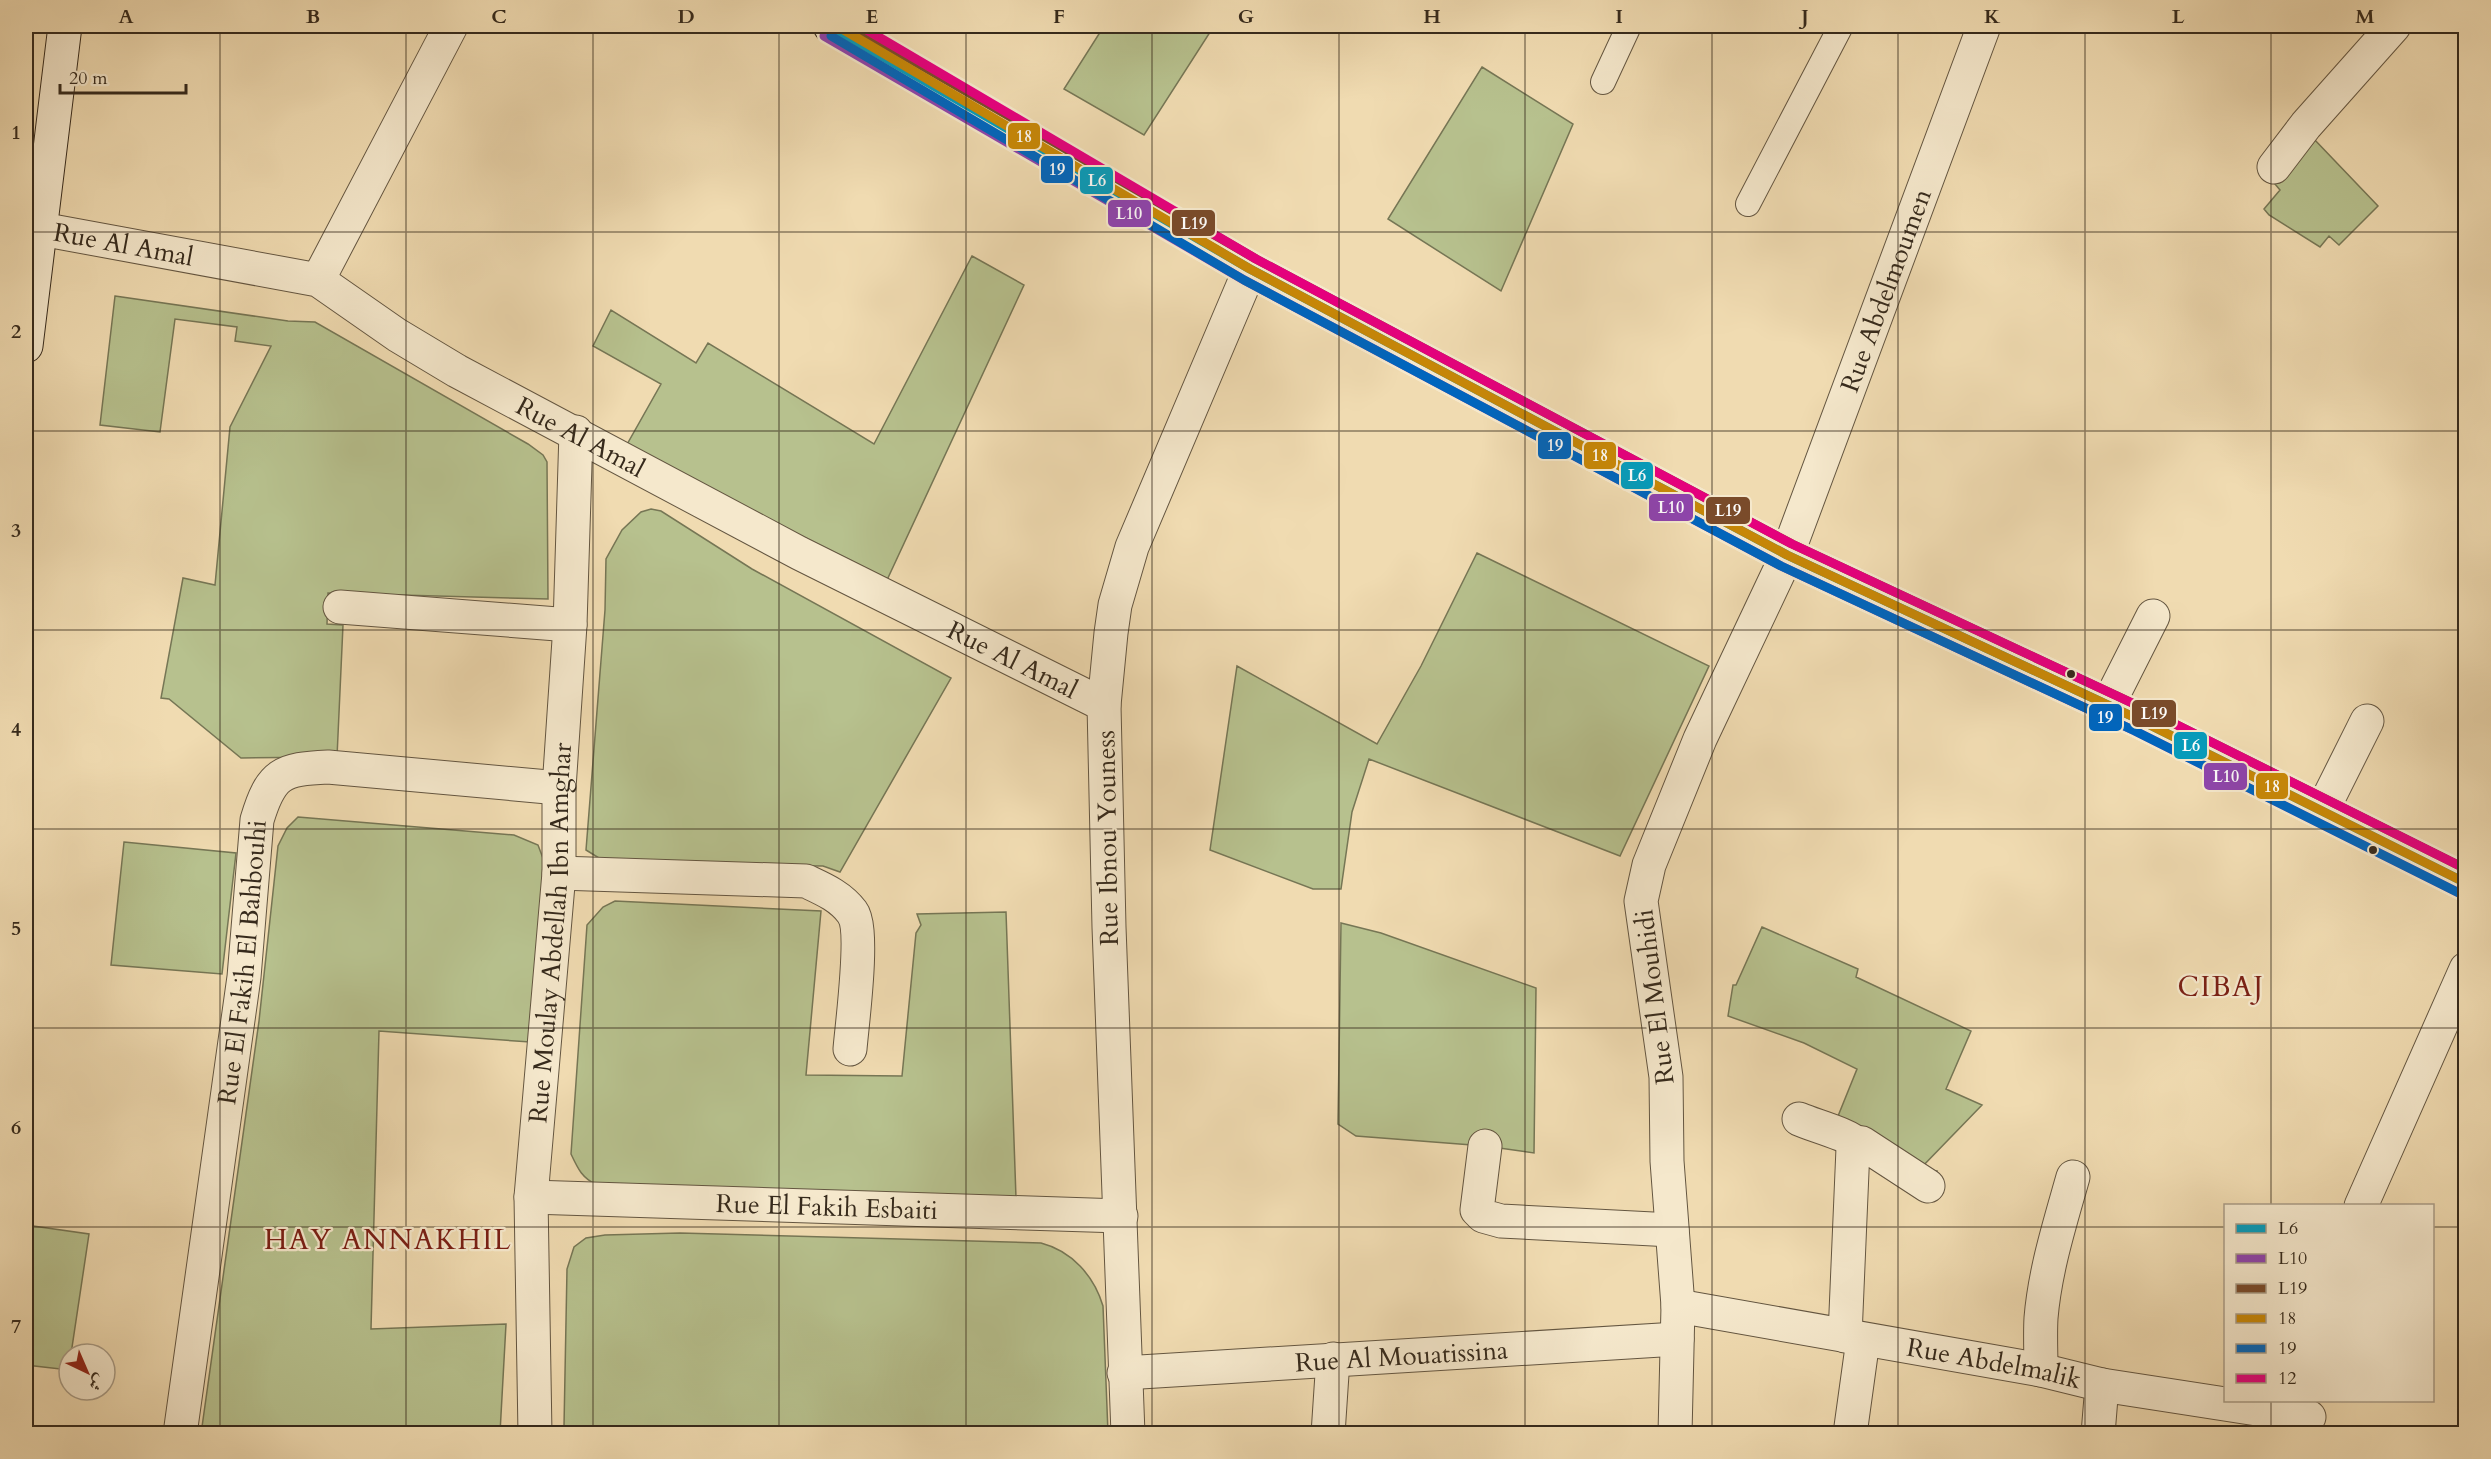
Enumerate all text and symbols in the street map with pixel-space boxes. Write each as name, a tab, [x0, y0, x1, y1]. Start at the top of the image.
text: A	[118, 3, 134, 30]
text: B	[306, 3, 320, 30]
text: C	[491, 3, 507, 30]
text: D	[677, 3, 695, 30]
text: E	[866, 3, 878, 30]
text: F	[1053, 3, 1065, 30]
text: G	[1238, 3, 1254, 30]
text: H	[1423, 3, 1441, 30]
text: I	[1615, 3, 1623, 30]
text: J	[1798, 3, 1809, 30]
text: K	[1984, 3, 2001, 30]
text: L	[2172, 3, 2185, 30]
text: M	[2355, 3, 2375, 30]
scale bar	[60, 57, 186, 95]
text: 20 m	[69, 66, 108, 91]
text: 1	[11, 119, 21, 146]
line badge: 18	[1007, 122, 1041, 150]
text: 18	[1016, 126, 1032, 148]
line badge: 19	[1040, 155, 1074, 184]
text: 19	[1049, 159, 1065, 181]
line badge: L6	[1079, 166, 1114, 195]
text: L6	[1088, 170, 1106, 192]
street label: Rue Abdelmoumen	[1832, 184, 1940, 397]
line badge: L10	[1107, 199, 1152, 228]
text: L10	[1116, 203, 1142, 225]
line badge: L19	[1171, 209, 1216, 237]
text: L19	[1181, 213, 1207, 235]
street label: Rue Al Amal	[51, 215, 197, 275]
text: 2	[11, 318, 21, 345]
street label: Rue Al Amal	[510, 389, 651, 486]
line badge: 19	[1537, 431, 1572, 460]
text: 19	[1547, 435, 1563, 457]
line badge: 18	[1583, 441, 1617, 470]
text: 18	[1592, 445, 1608, 467]
line badge: L6	[1620, 461, 1654, 490]
text: L6	[1628, 465, 1646, 487]
line badge: L10	[1648, 493, 1694, 522]
line badge: L19	[1705, 496, 1751, 525]
text: L10	[1658, 497, 1684, 519]
text: L19	[1715, 500, 1741, 522]
text: 3	[11, 517, 21, 544]
street label: Rue Al Amal	[941, 613, 1084, 707]
unlabelled marker	[2065, 668, 2077, 680]
line badge: L19	[2131, 699, 2177, 728]
line badge: 19	[2088, 703, 2123, 732]
text: L19	[2141, 703, 2167, 725]
text: 19	[2097, 707, 2113, 729]
text: 4	[11, 716, 21, 743]
street label: Rue Ibnou Youness	[1088, 730, 1127, 946]
line badge: L6	[2173, 731, 2208, 760]
text: L6	[2182, 735, 2200, 757]
street label: Rue Moulay Abdellah Ibn Amghar	[520, 741, 580, 1124]
line badge: L10	[2203, 762, 2248, 791]
text: L10	[2213, 766, 2239, 788]
line badge: 18	[2255, 772, 2289, 800]
text: 18	[2264, 776, 2280, 798]
street label: Rue El Fakih El Bahbouhi	[209, 819, 275, 1107]
unlabelled marker	[2367, 844, 2379, 856]
street label: Rue El Mouhidi	[1626, 907, 1683, 1087]
text: 5	[11, 915, 21, 942]
district label: CIBAJ	[2178, 968, 2264, 1006]
text: 6	[11, 1114, 21, 1141]
street label: Rue El Fakih Esbaiti	[715, 1186, 938, 1228]
legend	[2224, 1204, 2434, 1402]
text: L6	[2278, 1216, 2298, 1241]
district label: HAY ANNAKHIL	[264, 1221, 512, 1259]
text: L10	[2278, 1246, 2307, 1271]
text: L19	[2278, 1276, 2307, 1301]
text: 18	[2278, 1306, 2296, 1331]
text: 7	[11, 1313, 21, 1340]
street label: Rue Abdelmalik	[1904, 1330, 2085, 1397]
street label: Rue Al Mouatissina	[1294, 1332, 1509, 1380]
text: 19	[2278, 1336, 2296, 1361]
north arrow	[57, 1342, 117, 1402]
text: 12	[2278, 1366, 2296, 1391]
text: ش	[83, 1369, 110, 1395]

